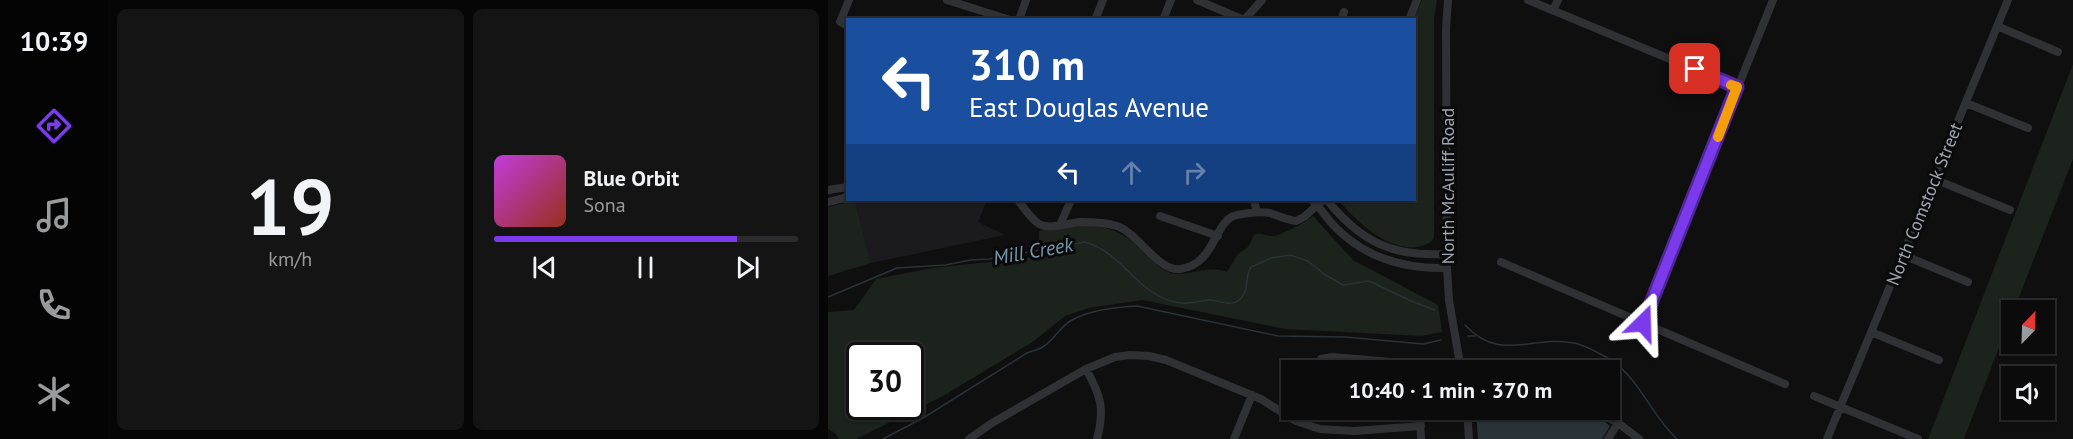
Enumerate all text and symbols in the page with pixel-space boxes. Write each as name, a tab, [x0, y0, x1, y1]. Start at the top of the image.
text: 10:39	[20, 24, 88, 58]
text: 310 m	[969, 37, 1085, 92]
icon: left	[870, 42, 948, 120]
pin	[1669, 43, 1720, 94]
icon: arrive	[1678, 52, 1711, 85]
text: East Douglas Avenue	[969, 90, 1209, 124]
icon: directions	[33, 105, 75, 147]
street label: North McAuliff Road	[1436, 108, 1459, 264]
street label: North Comstock Street	[1881, 119, 1967, 289]
text: 19	[246, 156, 334, 257]
icon: left	[1052, 156, 1085, 189]
icon: ahead	[1115, 156, 1148, 189]
icon: right	[1178, 156, 1211, 189]
text: Blue Orbit	[584, 164, 679, 192]
text: Sona	[584, 192, 626, 218]
icon: music	[33, 194, 75, 236]
water label: Mill Creek	[991, 231, 1076, 271]
text: km/h	[268, 246, 312, 272]
icon: previous	[528, 251, 561, 284]
icon: pause	[629, 251, 662, 284]
icon: next	[731, 251, 764, 284]
icon: phone	[33, 284, 75, 326]
position arrow	[1611, 291, 1675, 355]
north arrow	[2001, 300, 2055, 354]
map controls	[2001, 300, 2055, 420]
speed limit sign: 30	[846, 342, 924, 420]
button: sound	[2001, 366, 2055, 420]
icon: climate	[33, 373, 75, 415]
text: 10:40 · 1 min · 370 m	[1349, 376, 1552, 404]

